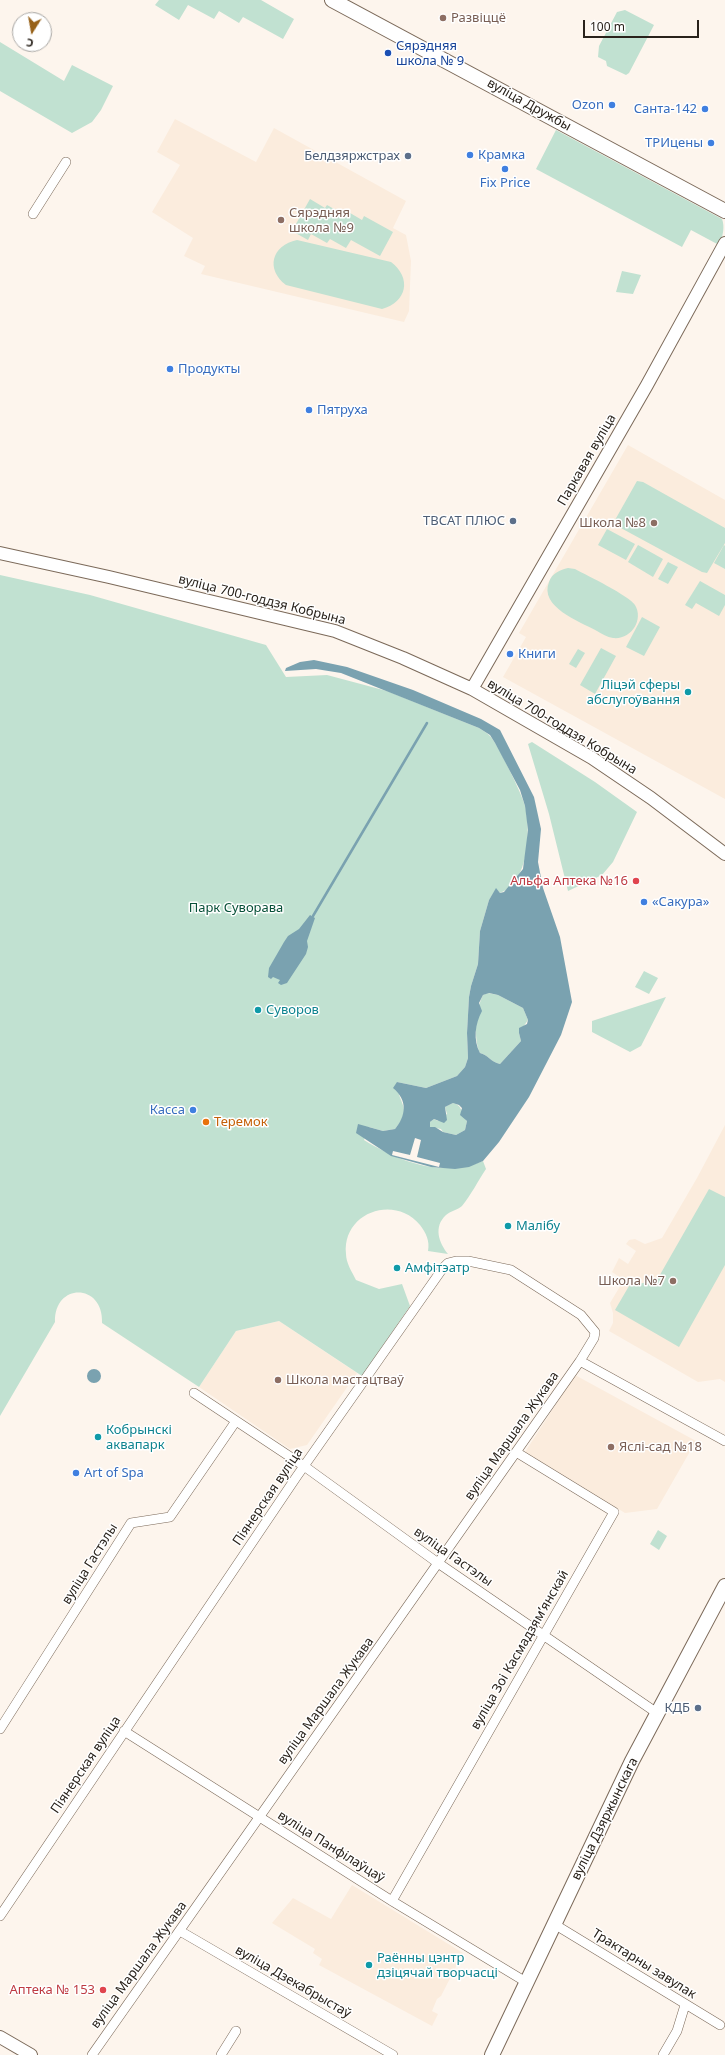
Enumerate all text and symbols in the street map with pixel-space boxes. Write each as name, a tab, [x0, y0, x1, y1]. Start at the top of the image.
place label: Развіццё	[451, 10, 506, 26]
north arrow	[12, 12, 52, 52]
scale bar	[585, 12, 701, 38]
marker: Развіццё	[438, 13, 448, 23]
text: 100 m	[590, 18, 625, 35]
text: С	[25, 35, 35, 51]
place label: Сярэдняя школа № 9	[396, 38, 464, 69]
marker: Сярэдняя школа № 9	[383, 48, 393, 58]
street label: вуліца Дружбы	[484, 75, 574, 135]
place label: Ozon	[572, 97, 604, 113]
marker: Ozon	[607, 100, 617, 110]
place label: Санта-142	[634, 101, 697, 117]
marker: Санта-142	[700, 104, 710, 114]
place label: ТРИцены	[645, 135, 703, 151]
marker: ТРИцены	[706, 138, 716, 148]
place label: Крамка	[478, 147, 525, 163]
place label: Белдзяржстрах	[304, 148, 400, 164]
marker: Крамка	[465, 150, 475, 160]
marker: Белдзяржстрах	[403, 151, 413, 161]
marker: Fix Price	[500, 164, 510, 174]
place label: Fix Price	[480, 175, 530, 191]
place label: Сярэдняя школа №9	[289, 205, 354, 236]
marker: Сярэдняя школа №9	[276, 215, 286, 225]
place label: Продукты	[178, 361, 240, 377]
marker: Продукты	[165, 364, 175, 374]
place label: Пятруха	[317, 402, 368, 418]
marker: Пятруха	[304, 405, 314, 415]
street label: Паркавая вуліца	[554, 411, 620, 509]
place label: ТВСАТ ПЛЮС	[423, 513, 505, 529]
place label: Школа №8	[579, 515, 646, 531]
marker: ТВСАТ ПЛЮС	[508, 516, 518, 526]
marker: Школа №8	[649, 518, 659, 528]
street label: вуліца 700-годдзя Кобрына	[177, 572, 347, 628]
place label: Книги	[518, 646, 556, 662]
marker: Книги	[505, 649, 515, 659]
street label: вуліца 700-годдзя Кобрына	[484, 676, 640, 778]
place label: Ліцэй сферы абслугоўвання	[587, 677, 680, 708]
marker: Ліцэй сферы абслугоўвання	[683, 687, 693, 697]
place label: Альфа Аптека №16	[510, 873, 628, 889]
marker: Альфа Аптека №16	[631, 876, 641, 886]
place label: «Сакура»	[652, 894, 709, 910]
marker: «Сакура»	[639, 897, 649, 907]
park label: Парк Суворава	[189, 900, 283, 916]
place label: Суворов	[266, 1002, 319, 1018]
marker: Суворов	[253, 1005, 263, 1015]
place label: Касса	[150, 1102, 185, 1118]
marker: Касса	[188, 1105, 198, 1115]
place label: Теремок	[214, 1114, 268, 1130]
marker: Теремок	[201, 1117, 211, 1127]
place label: Малібу	[516, 1218, 560, 1234]
marker: Малібу	[503, 1221, 513, 1231]
place label: Амфітэатр	[405, 1260, 470, 1276]
marker: Амфітэатр	[392, 1263, 402, 1273]
place label: Школа №7	[598, 1273, 665, 1289]
marker: Школа №7	[668, 1276, 678, 1286]
street label: вуліца Маршала Жукава	[462, 1369, 562, 1503]
place label: Школа мастацтваў	[286, 1372, 404, 1388]
marker: Школа мастацтваў	[273, 1375, 283, 1385]
place label: Кобрынскі аквапарк	[106, 1422, 172, 1453]
marker: Кобрынскі аквапарк	[93, 1432, 103, 1442]
place label: Яслі-сад №18	[619, 1439, 702, 1455]
marker: Яслі-сад №18	[606, 1442, 616, 1452]
street label: Піянерская вуліца	[230, 1445, 306, 1549]
place label: Art of Spa	[84, 1465, 144, 1481]
marker: Art of Spa	[71, 1468, 81, 1478]
street label: вуліца Гастэлы	[59, 1521, 121, 1607]
street label: вуліца Гастэлы	[411, 1524, 495, 1590]
street label: вуліца Зоі Касмадзямʼянскай	[468, 1568, 572, 1732]
street label: вуліца Маршала Жукава	[275, 1634, 377, 1768]
place label: КДБ	[664, 1700, 690, 1716]
marker: КДБ	[693, 1703, 703, 1713]
street label: Піянерская вуліца	[48, 1713, 124, 1817]
street label: вуліца Дзяржынскага	[568, 1755, 642, 1883]
street label: вуліца Панфілаўцаў	[275, 1808, 387, 1886]
street label: вуліца Маршала Жукава	[88, 1898, 190, 2032]
street label: Трактарны завулак	[589, 1926, 699, 2002]
street label: вуліца Дзекабрыстаў	[232, 1942, 354, 2022]
place label: Раённы цэнтр дзіцячай творчасці	[377, 1950, 498, 1981]
marker: Раённы цэнтр дзіцячай творчасці	[364, 1960, 374, 1970]
place label: Аптека № 153	[10, 1982, 95, 1998]
marker: Аптека № 153	[98, 1985, 108, 1995]

